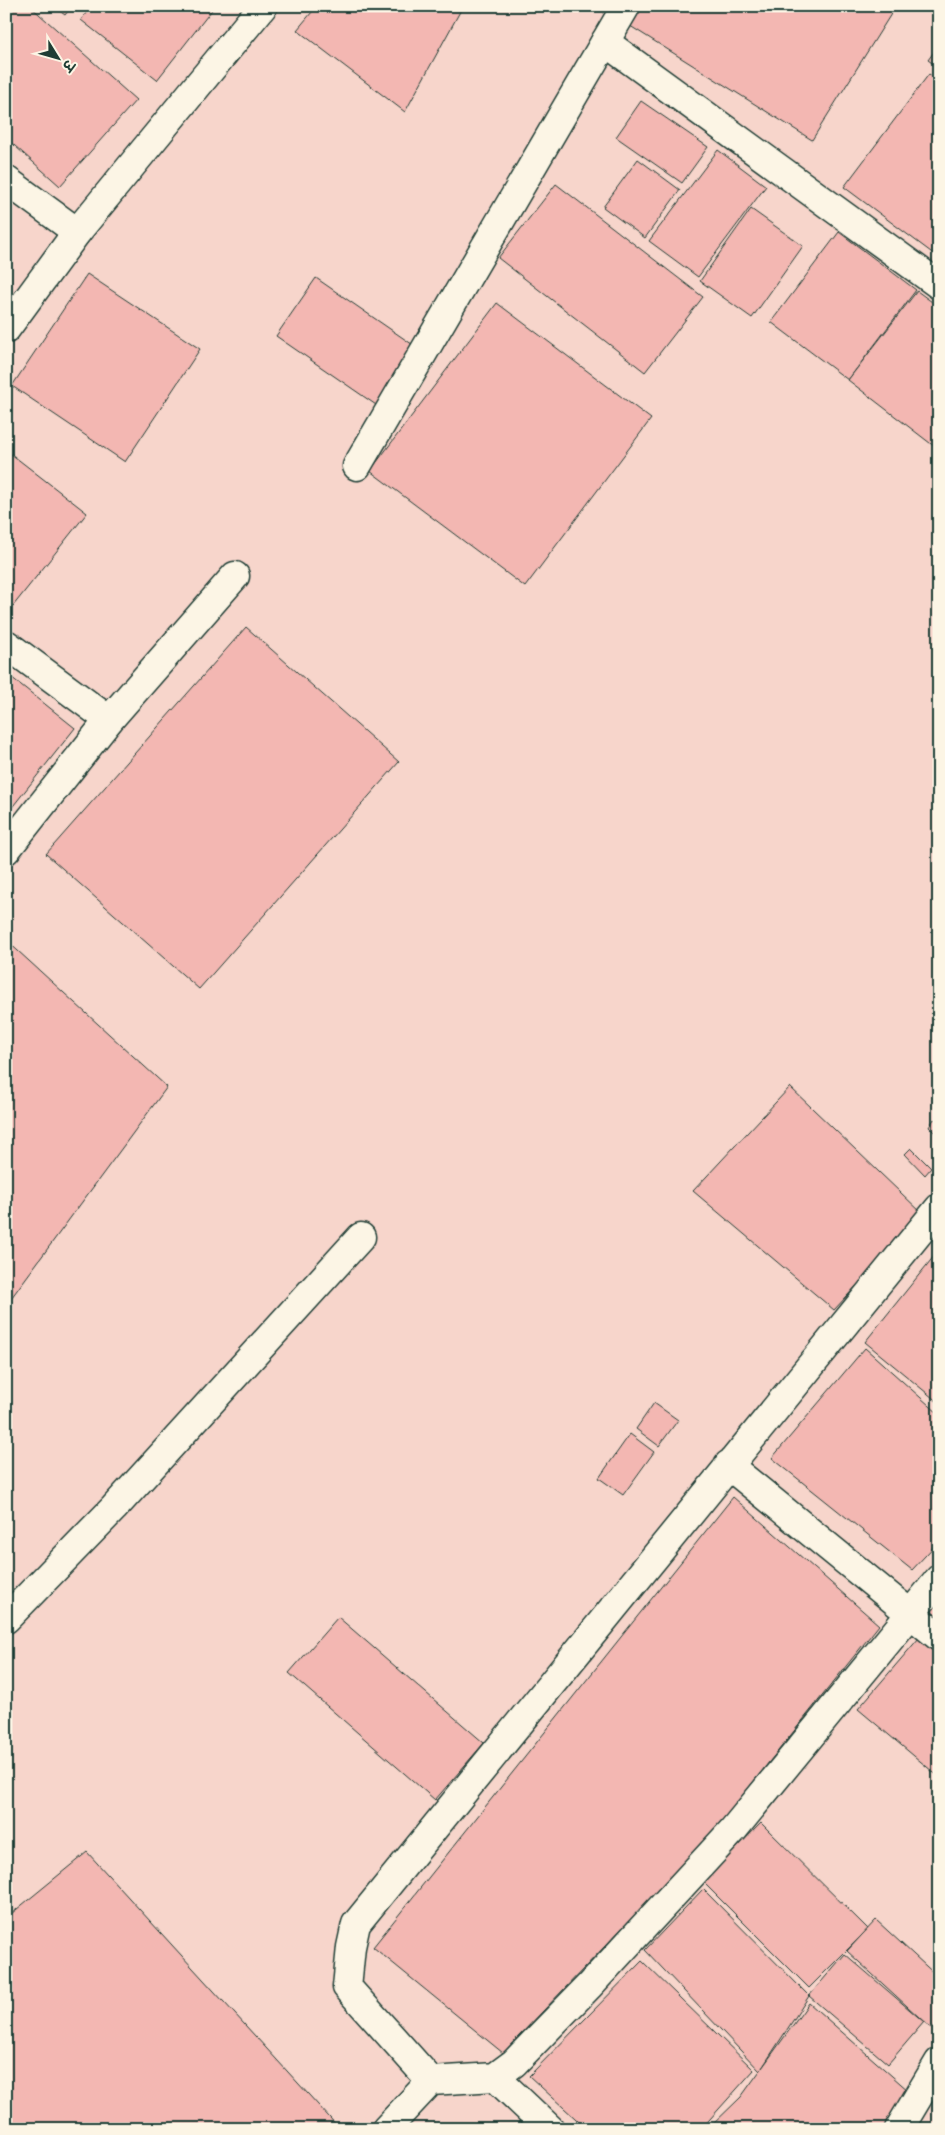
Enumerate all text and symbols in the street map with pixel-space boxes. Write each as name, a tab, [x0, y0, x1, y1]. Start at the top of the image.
north arrow	[32, 32, 82, 82]
text: उ	[57, 55, 80, 77]

